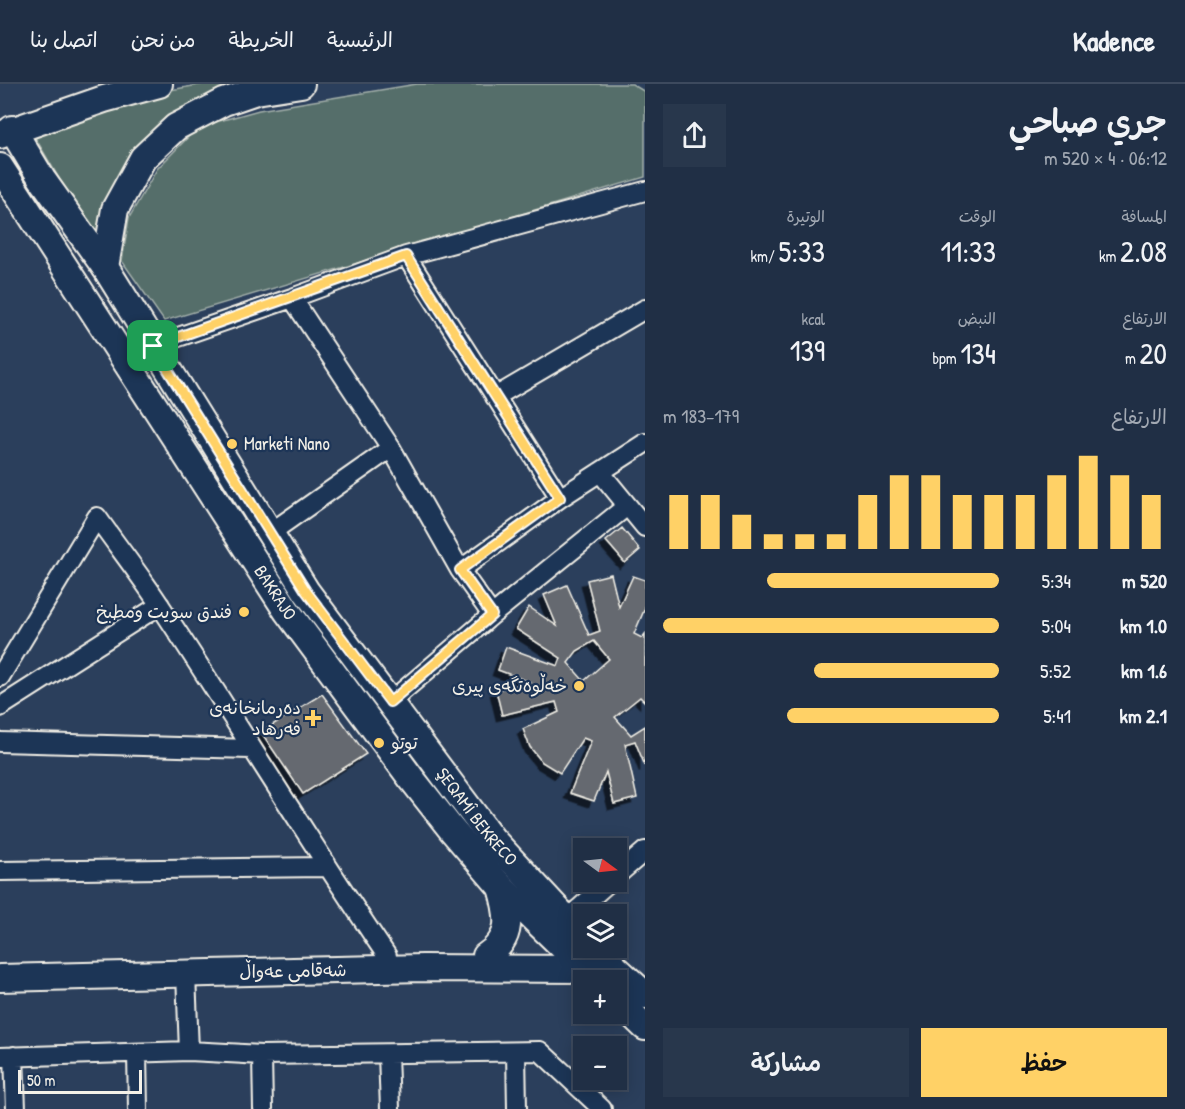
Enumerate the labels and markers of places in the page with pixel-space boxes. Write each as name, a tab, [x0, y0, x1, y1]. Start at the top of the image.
pin	[127, 320, 178, 371]
place label: Marketi Nano	[244, 431, 330, 456]
marker: Marketi Nano	[225, 437, 239, 451]
place label: فندق سويت ومطبخ	[96, 599, 232, 624]
marker: فندق سويت ومطبخ	[237, 605, 251, 619]
place label: خەڵوەتگەی پیری	[452, 673, 567, 698]
marker: خەڵوەتگەی پیری	[572, 679, 586, 693]
place label: دەرمانخانەی فەرھاد	[209, 695, 301, 741]
marker: دەرمانخانەی فەرھاد	[306, 711, 320, 725]
place label: توتو	[390, 730, 418, 755]
marker: توتو	[372, 736, 386, 750]

